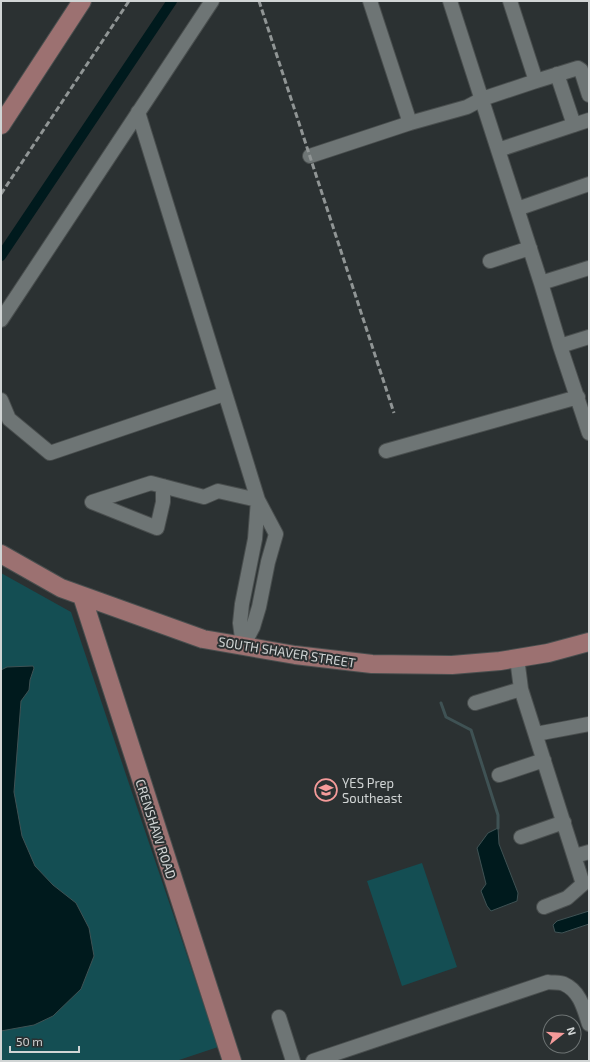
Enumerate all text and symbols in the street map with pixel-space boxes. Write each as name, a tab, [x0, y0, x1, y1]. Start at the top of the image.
street label: SOUTH SHAVER STREET	[217, 633, 357, 671]
place label: YES Prep Southeast	[342, 775, 402, 806]
street label: CRENSHAW ROAD	[132, 777, 180, 881]
school or university icon: YES Prep Southeast	[313, 777, 339, 803]
north arrow	[542, 1014, 582, 1054]
text: N	[565, 1025, 579, 1037]
scale bar	[10, 1028, 79, 1054]
text: 50 m	[16, 1034, 43, 1048]

